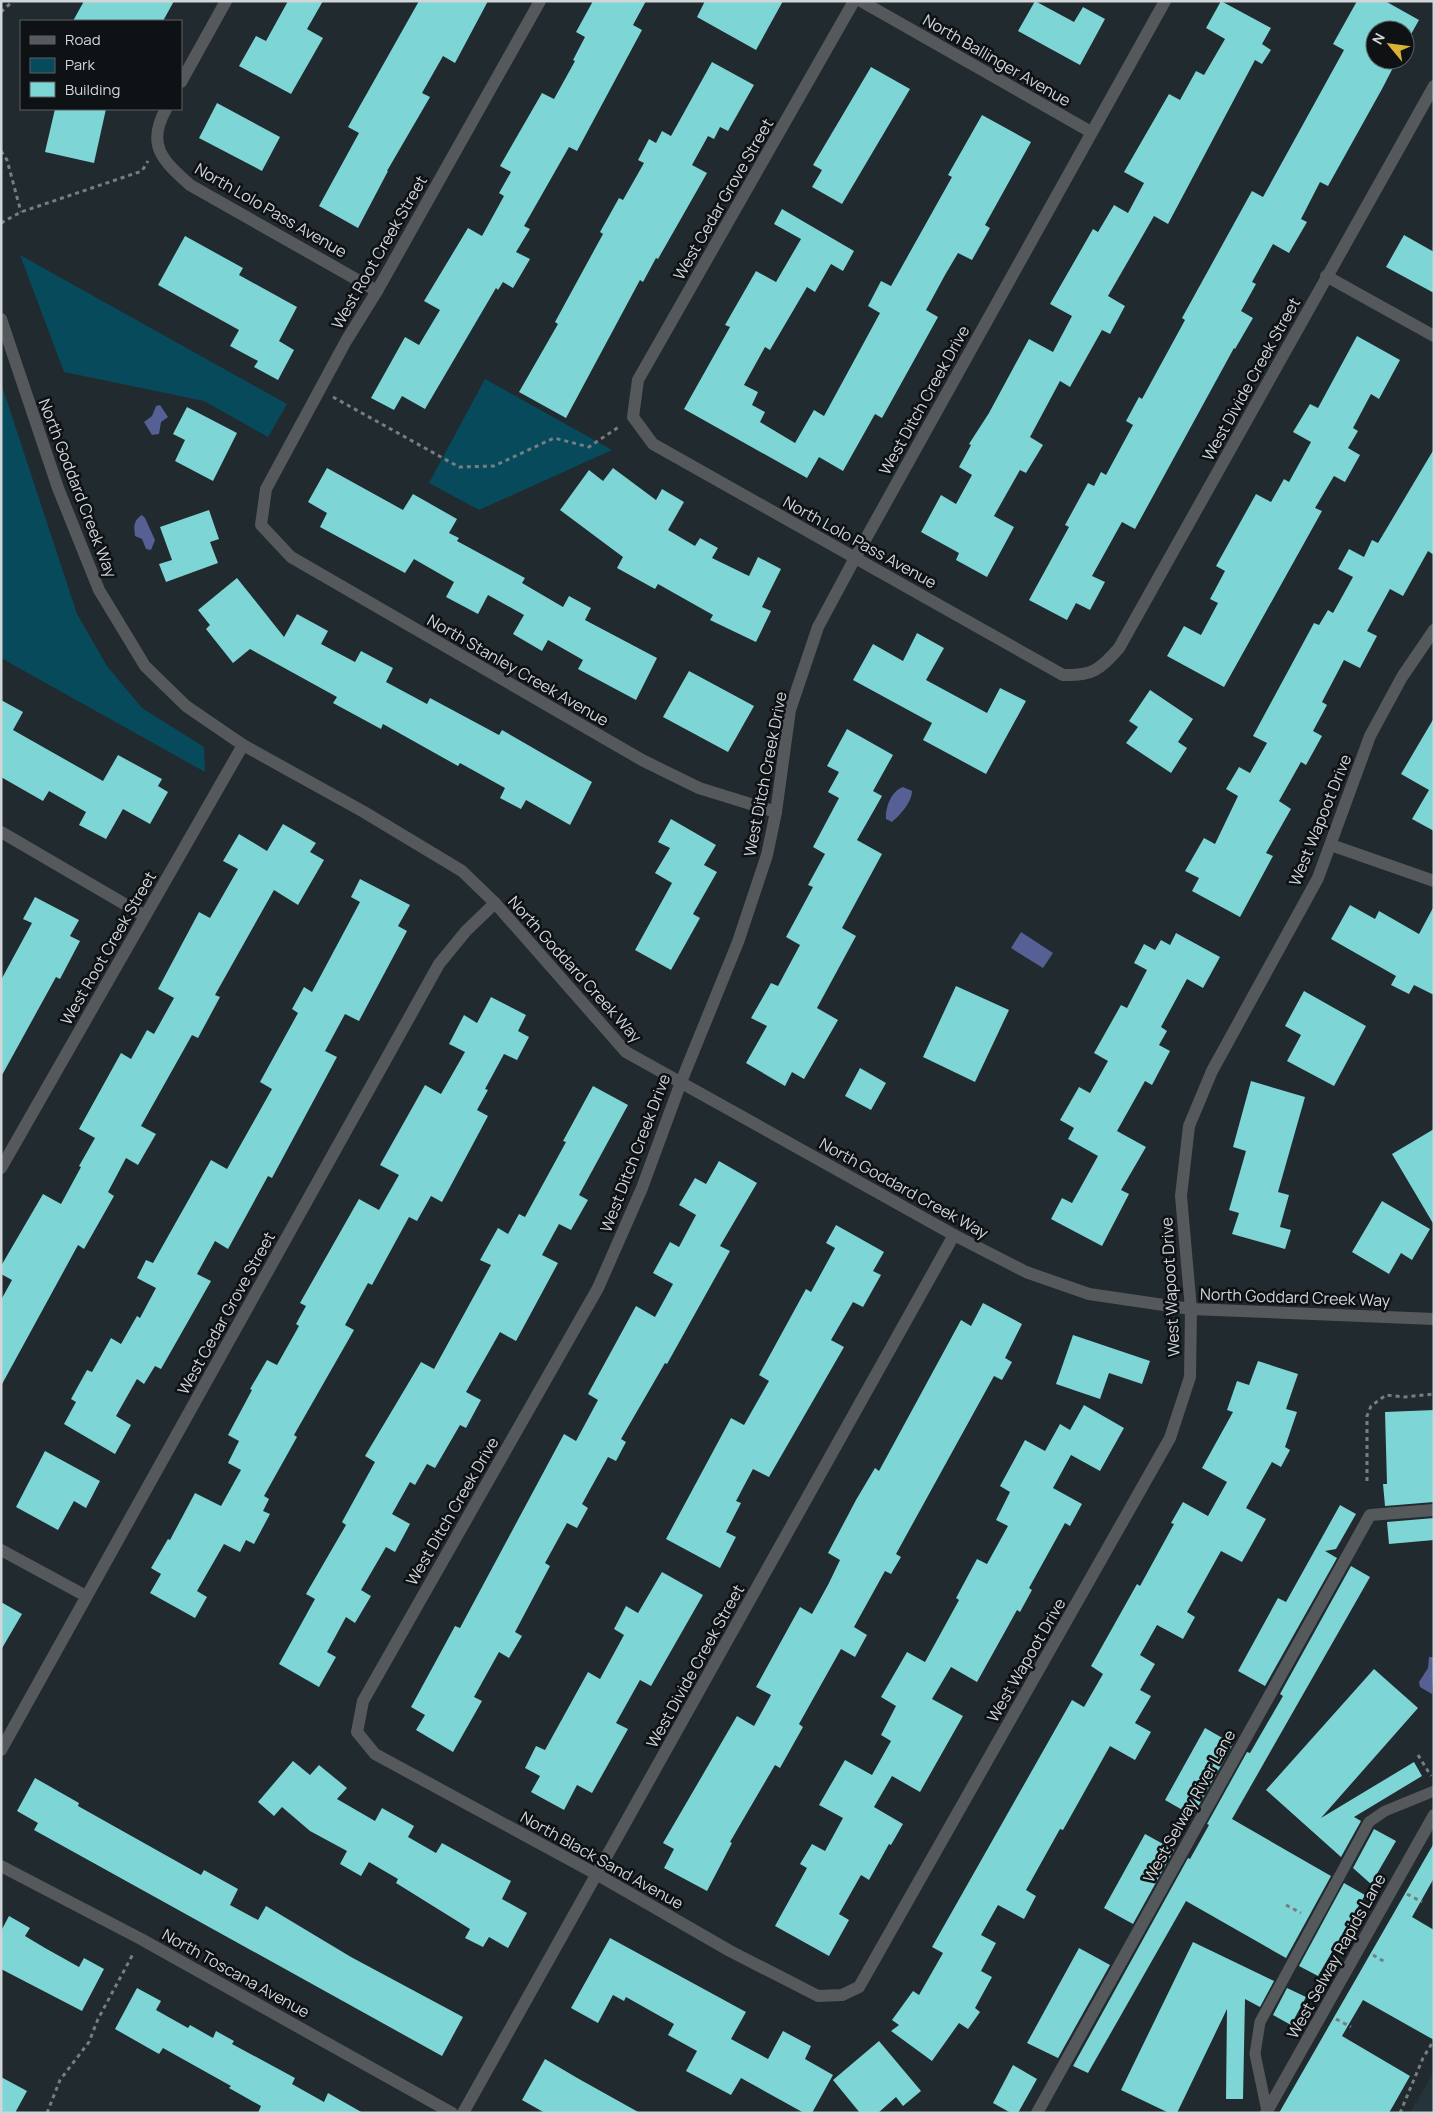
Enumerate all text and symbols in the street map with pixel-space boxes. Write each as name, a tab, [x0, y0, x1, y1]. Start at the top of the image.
street label: North Ballinger Avenue	[919, 9, 1075, 111]
legend	[20, 20, 182, 110]
north arrow	[1365, 20, 1415, 70]
text: Road	[65, 29, 101, 50]
text: N	[1367, 29, 1389, 47]
text: Park	[65, 54, 95, 75]
text: Building	[65, 79, 120, 100]
street label: West Cedar Grove Street	[668, 114, 778, 284]
street label: North Lolo Pass Avenue	[191, 157, 351, 263]
street label: West Root Creek Street	[326, 171, 432, 333]
street label: West Divide Creek Street	[1197, 293, 1305, 465]
street label: West Ditch Creek Drive	[874, 321, 974, 479]
street label: North Goddard Creek Way	[34, 395, 123, 581]
street label: North Lolo Pass Avenue	[779, 491, 941, 593]
street label: North Stanley Creek Avenue	[423, 609, 613, 731]
street label: West Ditch Creek Drive	[738, 690, 792, 858]
street label: West Wapoot Drive	[1284, 751, 1356, 889]
street label: West Root Creek Street	[55, 867, 161, 1029]
street label: North Goddard Creek Way	[503, 891, 647, 1047]
street label: West Ditch Creek Drive	[595, 1071, 675, 1235]
street label: North Goddard Creek Way	[816, 1132, 993, 1244]
street label: West Wapoot Drive	[1155, 1217, 1185, 1357]
street label: West Cedar Grove Street	[172, 1228, 280, 1398]
street label: North Goddard Creek Way	[1200, 1283, 1391, 1311]
street label: West Ditch Creek Drive	[401, 1433, 503, 1589]
street label: West Divide Creek Street	[641, 1580, 749, 1752]
street label: West Wapoot Drive	[981, 1594, 1071, 1726]
street label: West Selway River Lane	[1138, 1725, 1240, 1887]
street label: North Black Sand Avenue	[516, 1806, 688, 1914]
street label: West Selway Rapids Lane	[1281, 1870, 1391, 2042]
street label: North Toscana Avenue	[158, 1923, 314, 2023]

